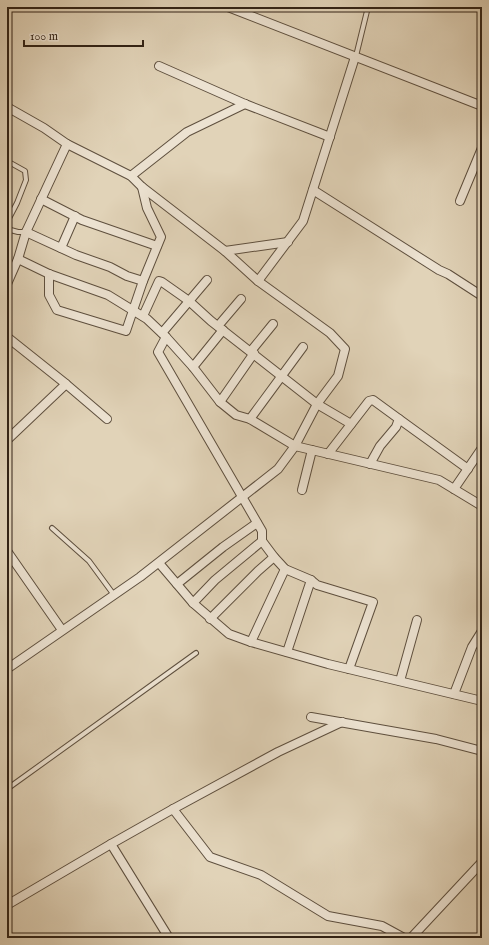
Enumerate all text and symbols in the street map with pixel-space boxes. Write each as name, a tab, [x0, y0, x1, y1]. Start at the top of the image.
scale bar	[24, 22, 143, 48]
text: 100 m	[30, 29, 58, 44]

